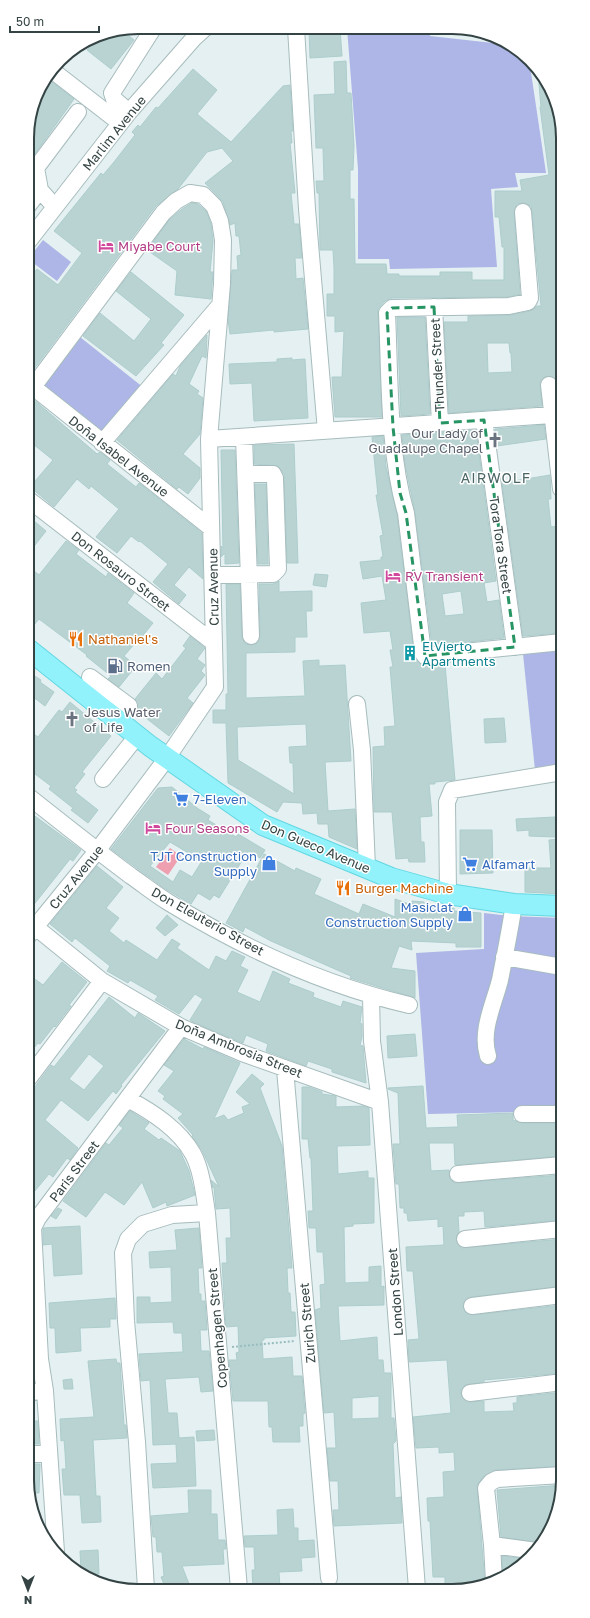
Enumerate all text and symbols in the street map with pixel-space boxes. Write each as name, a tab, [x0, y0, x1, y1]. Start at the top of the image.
scale bar	[10, 8, 99, 34]
text: 50 m	[16, 14, 44, 29]
street label: Marlim Avenue	[79, 92, 149, 174]
hotel icon: Miyabe Court	[97, 237, 115, 255]
place label: Miyabe Court	[118, 238, 201, 254]
street label: Thunder Street	[427, 318, 447, 412]
street label: Doña Isabel Avenue	[66, 412, 172, 500]
place label: Our Lady of Guadalupe Chapel	[369, 425, 483, 456]
church icon: Our Lady of Guadalupe Chapel	[486, 431, 504, 449]
district label: AIRWOLF	[461, 469, 531, 486]
street label: Tora Tora Street	[486, 495, 516, 595]
street label: Don Rosauro Street	[68, 527, 174, 615]
street label: Cruz Avenue	[204, 548, 222, 626]
hotel icon: RV Transient	[384, 567, 402, 585]
place label: RV Transient	[405, 568, 484, 584]
restaurant icon: Nathaniel's	[67, 630, 85, 648]
place label: Nathaniel's	[88, 631, 158, 647]
place label: ElVierto Apartments	[422, 638, 496, 669]
building icon: ElVierto Apartments	[401, 644, 419, 662]
fuel station icon: Romen	[106, 657, 124, 675]
place label: Romen	[127, 658, 171, 674]
place label: Jesus Water of Life	[84, 704, 161, 735]
church icon: Jesus Water of Life	[63, 710, 81, 728]
supermarket icon: 7-Eleven	[172, 790, 190, 808]
place label: 7-Eleven	[193, 791, 247, 807]
street label: Don Gueco Avenue	[259, 816, 373, 876]
hotel icon: Four Seasons	[144, 819, 162, 837]
place label: Four Seasons	[165, 820, 249, 836]
street label: Cruz Avenue	[45, 842, 107, 912]
place label: TJT Construction Supply	[150, 848, 258, 879]
shop icon: TJT Construction Supply	[260, 854, 278, 872]
supermarket icon: Alfamart	[461, 855, 479, 873]
place label: Alfamart	[482, 856, 536, 872]
restaurant icon: Burger Machine	[334, 879, 352, 897]
place label: Burger Machine	[355, 880, 453, 896]
street label: Don Eleuterio Street	[149, 883, 267, 959]
place label: Masiclat Construction Supply	[325, 899, 454, 930]
shop icon: Masiclat Construction Supply	[456, 905, 474, 923]
street label: Doña Ambrosia Street	[173, 1015, 305, 1081]
street label: Paris Street	[46, 1137, 102, 1205]
street label: London Street	[384, 1247, 406, 1337]
street label: Copenhagen Street	[204, 1267, 230, 1389]
street label: Zurich Street	[296, 1282, 318, 1364]
north arrow	[8, 1570, 48, 1610]
text: N	[24, 1594, 32, 1607]

